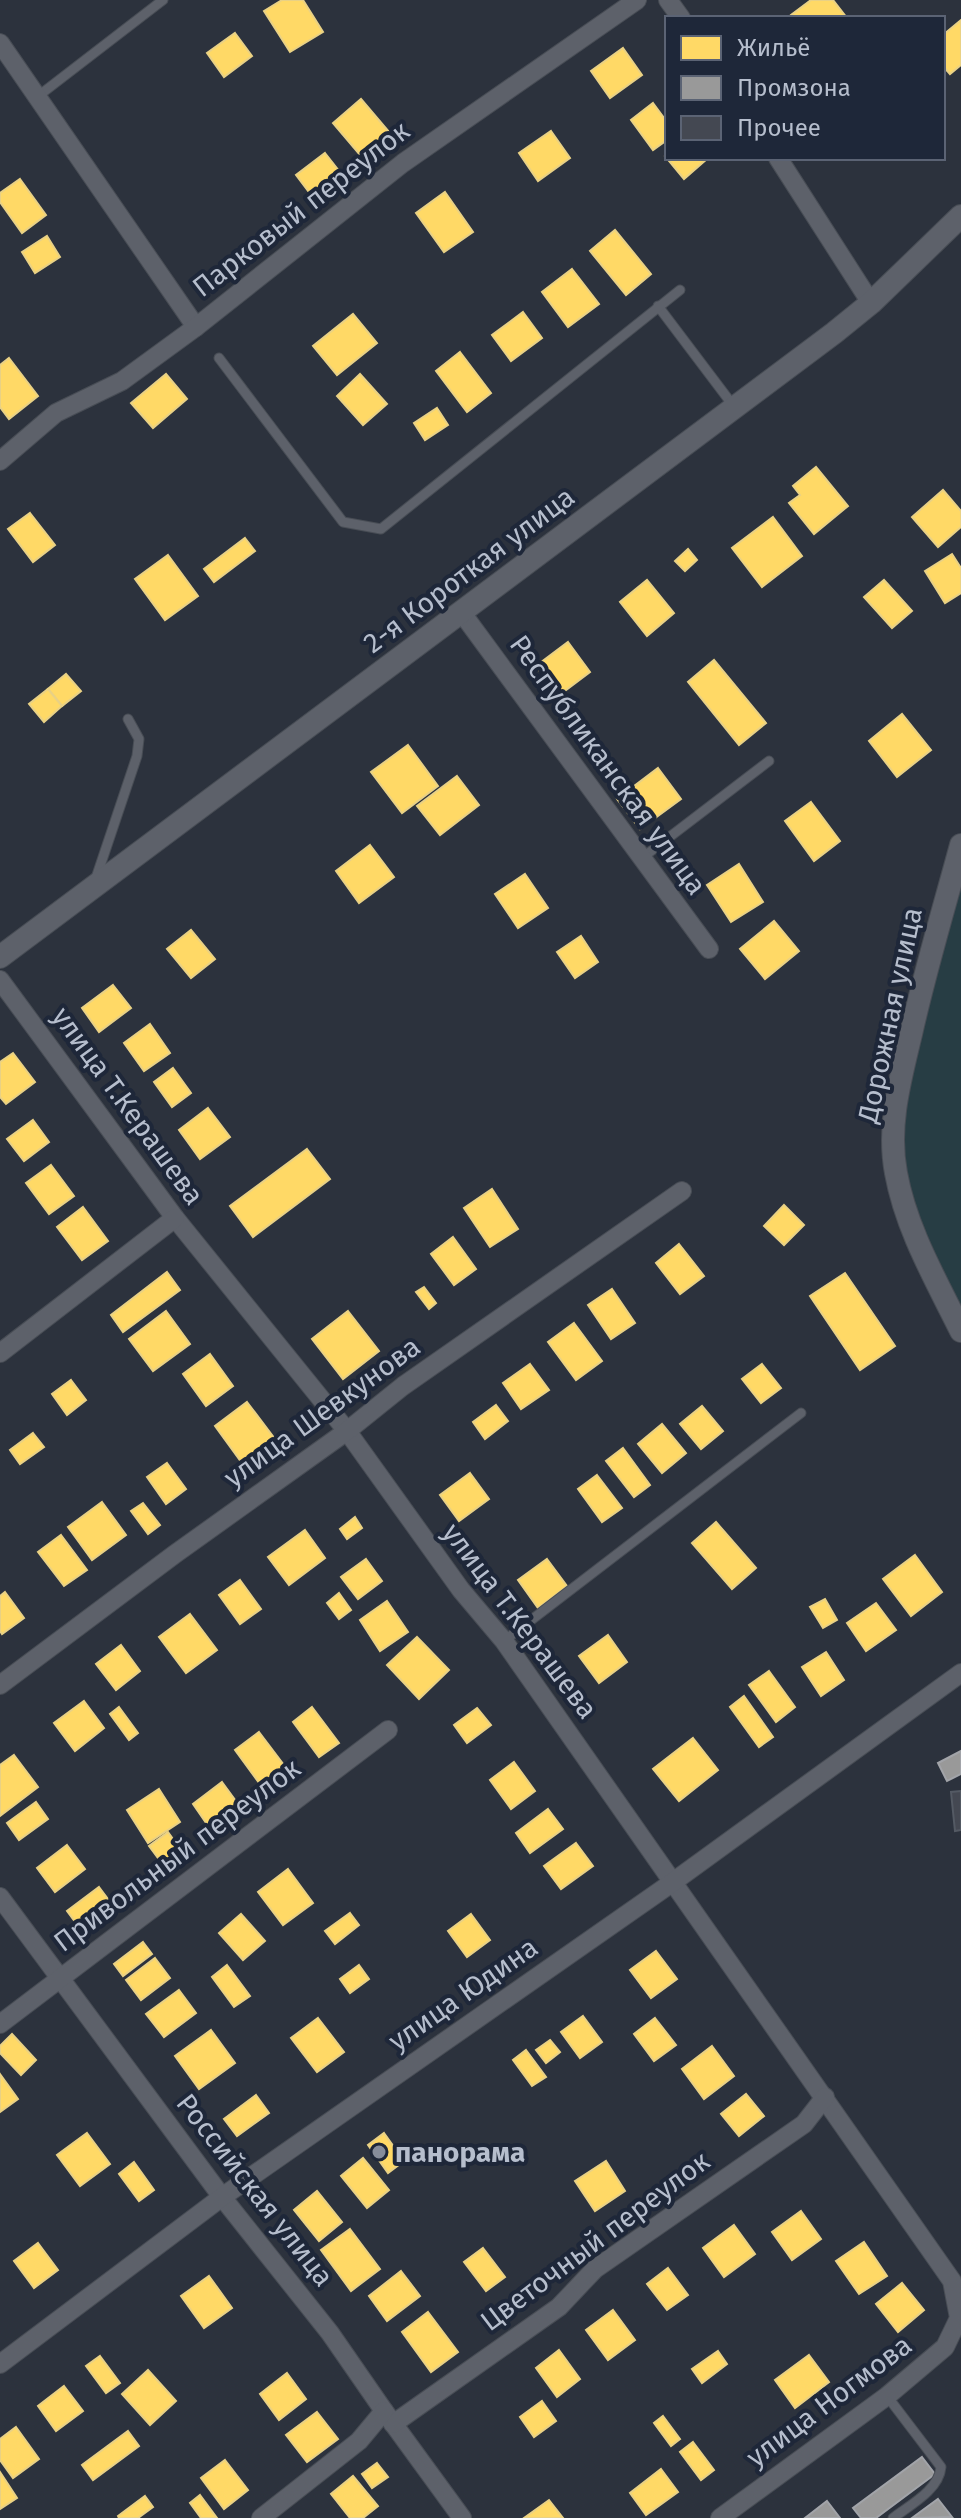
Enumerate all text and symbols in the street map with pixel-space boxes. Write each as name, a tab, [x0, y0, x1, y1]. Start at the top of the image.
legend	[665, 16, 945, 160]
text: Жильё	[737, 34, 810, 62]
text: Промзона	[737, 74, 851, 102]
street label: Парковый переулок	[186, 114, 416, 304]
text: Прочее	[737, 114, 821, 142]
street label: 2-я Короткая улица	[357, 480, 581, 660]
street label: Республиканская улица	[503, 629, 713, 901]
street label: Дорожная улица	[851, 904, 929, 1127]
street label: улица Т.Керашева	[45, 1001, 211, 1211]
street label: улица Шевкунова	[217, 1330, 427, 1494]
street label: улица Т.Керашева	[436, 1517, 604, 1725]
street label: Привольный переулок	[47, 1751, 307, 1958]
street label: улица Юдина	[382, 1930, 544, 2058]
street label: Российская улица	[170, 2087, 340, 2293]
place label: панорама	[395, 2136, 525, 2169]
marker: панорама	[370, 2143, 388, 2161]
street label: Цветочный переулок	[474, 2144, 716, 2338]
street label: улица Ногмова	[740, 2328, 918, 2474]

